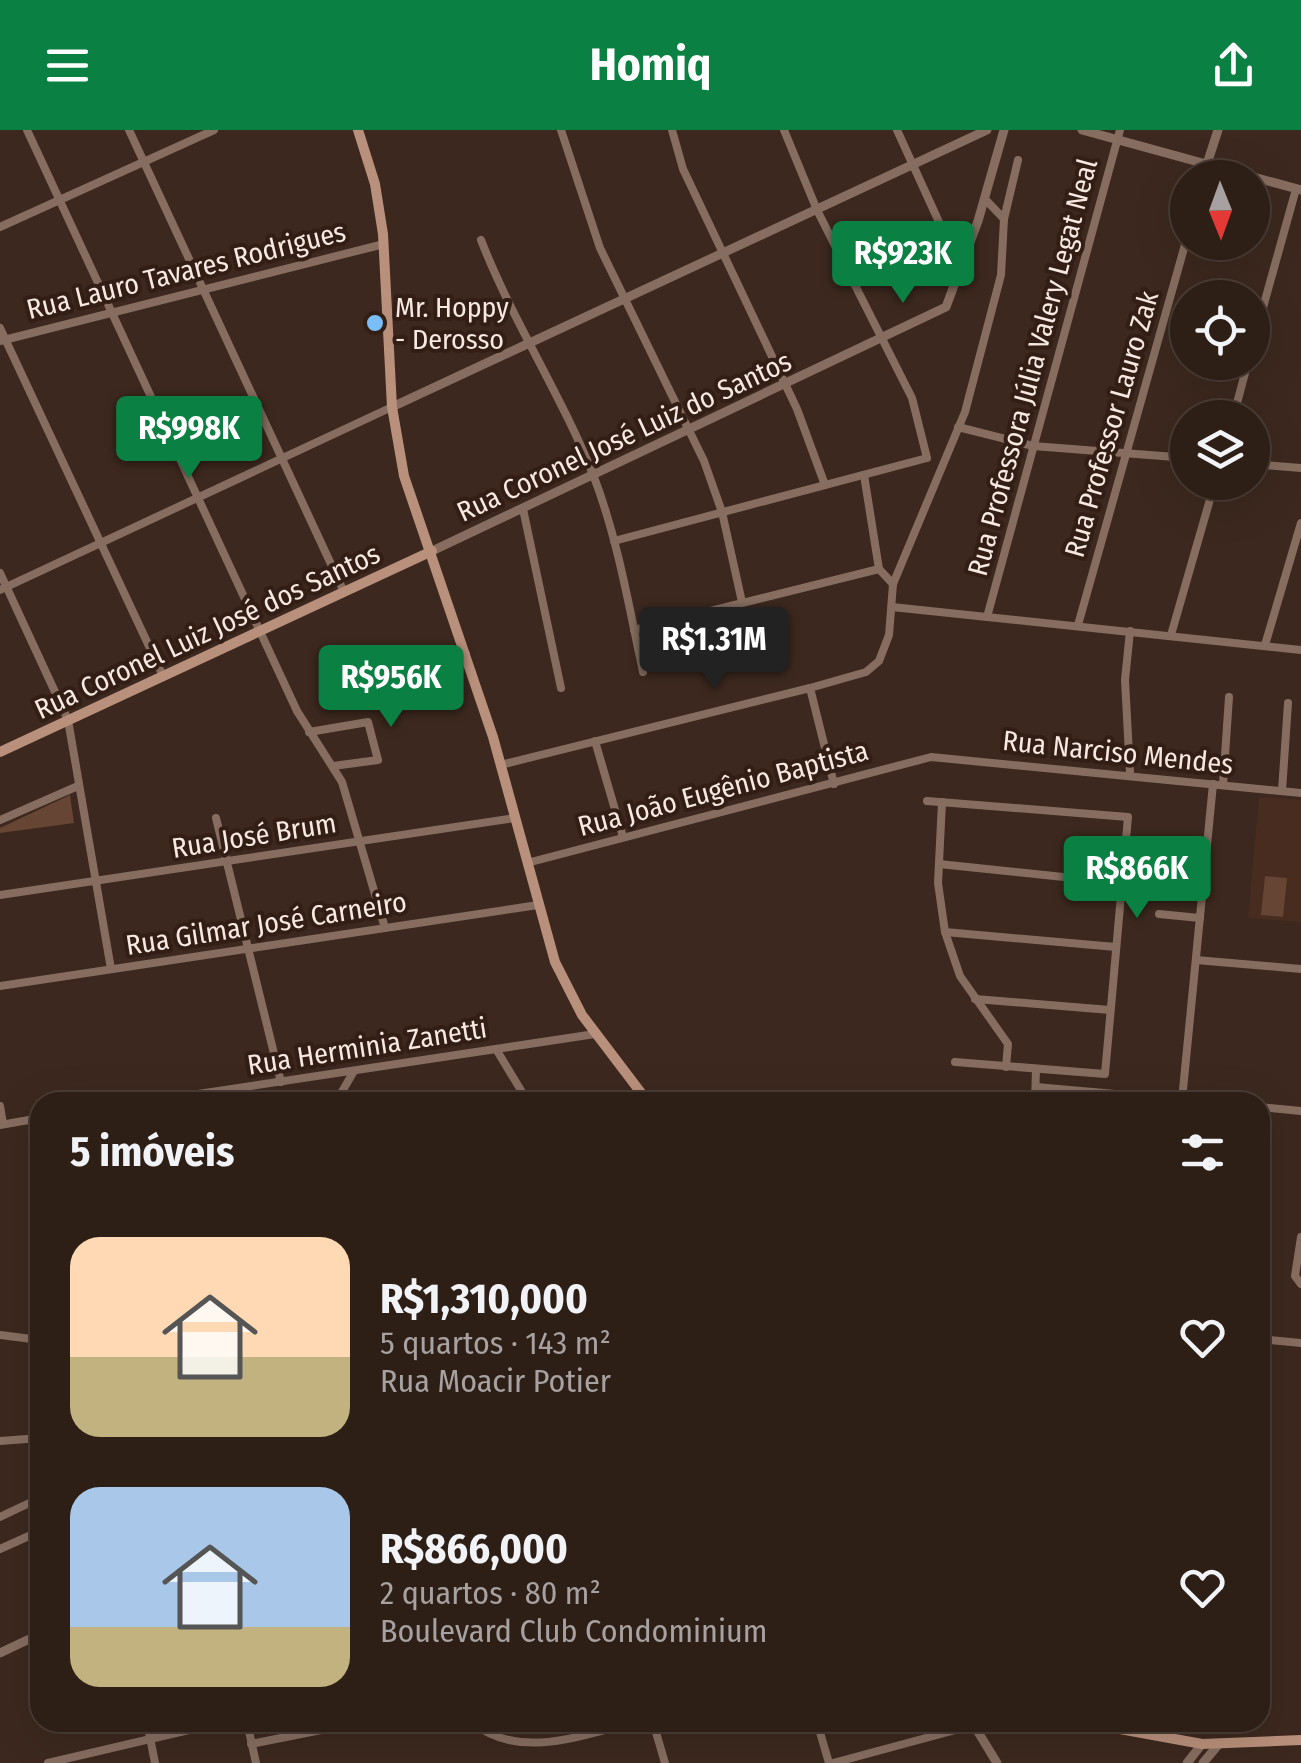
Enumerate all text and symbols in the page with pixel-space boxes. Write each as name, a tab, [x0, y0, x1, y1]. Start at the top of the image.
icon: menu	[40, 38, 95, 93]
text: Homiq	[590, 38, 711, 92]
icon: share	[1206, 38, 1261, 93]
street label: Rua Professora Júlia Valery Legat Neal	[961, 155, 1104, 579]
north arrow	[1170, 160, 1270, 260]
map controls	[1170, 160, 1270, 500]
street label: Rua Lauro Tavares Rodrigues	[23, 215, 349, 326]
pin: R$923K	[822, 221, 984, 306]
text: R$923K	[854, 234, 952, 272]
button: locate	[1170, 280, 1270, 380]
street label: Rua Professor Lauro Zak	[1058, 286, 1166, 561]
place label: Mr. Hoppy - Derosso	[395, 291, 509, 356]
marker: Mr. Hoppy - Derosso	[364, 312, 386, 334]
street label: Rua Coronel José Luiz do Santos	[452, 344, 797, 529]
pin: R$998K	[108, 396, 270, 481]
button: layers	[1170, 400, 1270, 500]
text: R$998K	[138, 409, 240, 447]
street label: Rua Coronel Luiz José dos Santos	[29, 537, 385, 726]
pin: R$1.31M	[622, 607, 806, 692]
text: R$1.31M	[662, 620, 766, 658]
pin: R$956K	[310, 645, 472, 730]
text: R$956K	[341, 658, 441, 696]
street label: Rua Narciso Mendes	[1001, 724, 1235, 781]
street label: Rua João Eugênio Baptista	[574, 734, 872, 843]
street label: Rua José Brum	[169, 806, 339, 865]
pin: R$866K	[1056, 836, 1218, 921]
text: R$866K	[1086, 849, 1188, 887]
street label: Rua Gilmar José Carneiro	[123, 885, 409, 962]
street label: Rua Herminia Zanetti	[245, 1011, 489, 1082]
icon: filters	[1175, 1125, 1230, 1180]
text: 5 imóveis	[70, 1127, 234, 1177]
text: R$1,310,000	[380, 1274, 588, 1324]
icon: home	[150, 1277, 270, 1397]
icon: heart	[1175, 1310, 1230, 1365]
text: 5 quartos · 143 m²	[380, 1324, 611, 1362]
text: Rua Moacir Potier	[380, 1362, 611, 1400]
text: R$866,000	[380, 1524, 568, 1574]
icon: home	[150, 1527, 270, 1647]
icon: heart	[1175, 1560, 1230, 1615]
text: 2 quartos · 80 m²	[380, 1574, 601, 1612]
text: Boulevard Club Condominium	[380, 1612, 767, 1650]

